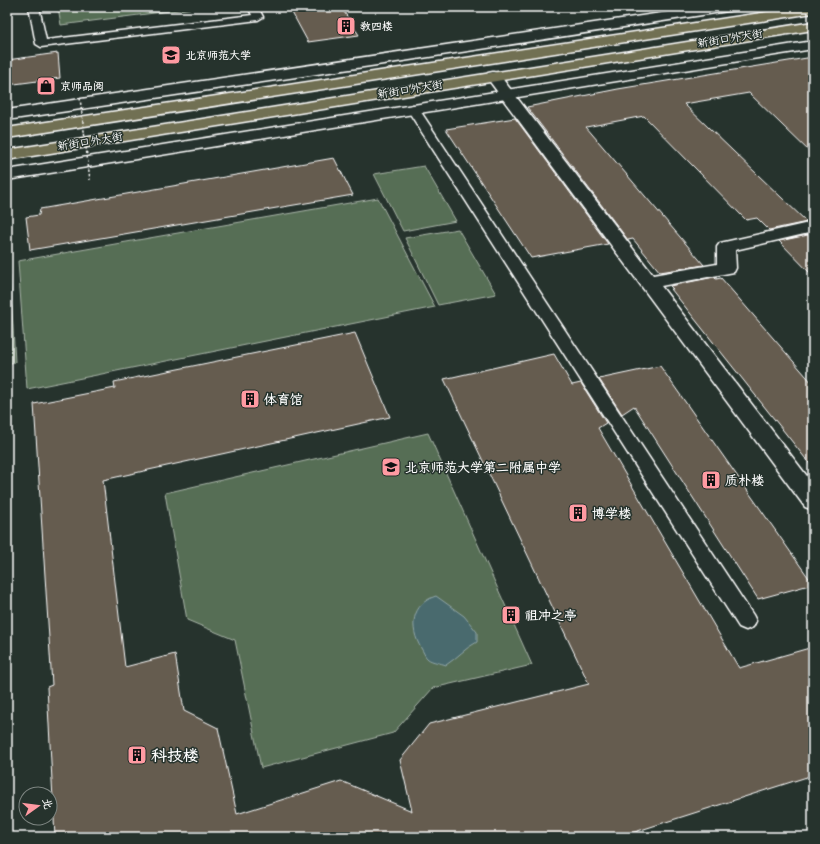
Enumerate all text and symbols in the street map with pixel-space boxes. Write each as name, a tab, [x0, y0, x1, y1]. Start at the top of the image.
building icon: 教四楼	[335, 15, 357, 37]
place label: 教四楼	[360, 18, 393, 33]
street label: 新街口外大街	[696, 25, 765, 50]
school or university icon: 北京师范大学	[160, 44, 182, 66]
place label: 北京师范大学	[185, 47, 251, 62]
shop icon: 京师品阅	[35, 75, 57, 97]
street label: 新街口外大街	[376, 76, 445, 101]
place label: 京师品阅	[60, 78, 104, 93]
street label: 新街口外大街	[56, 128, 125, 153]
building icon: 体育馆	[239, 388, 261, 410]
place label: 体育馆	[264, 390, 303, 407]
school or university icon: 北京师范大学第二附属中学	[380, 456, 402, 478]
place label: 北京师范大学第二附属中学	[405, 458, 561, 475]
building icon: 质朴楼	[700, 469, 722, 491]
place label: 质朴楼	[725, 471, 764, 488]
building icon: 博学楼	[567, 502, 589, 524]
place label: 博学楼	[592, 504, 631, 521]
building icon: 祖冲之亭	[500, 604, 522, 626]
place label: 祖冲之亭	[525, 606, 577, 623]
building icon: 科技楼	[126, 744, 148, 766]
place label: 科技楼	[151, 744, 199, 765]
north arrow	[18, 786, 58, 826]
text: 北	[40, 796, 57, 811]

